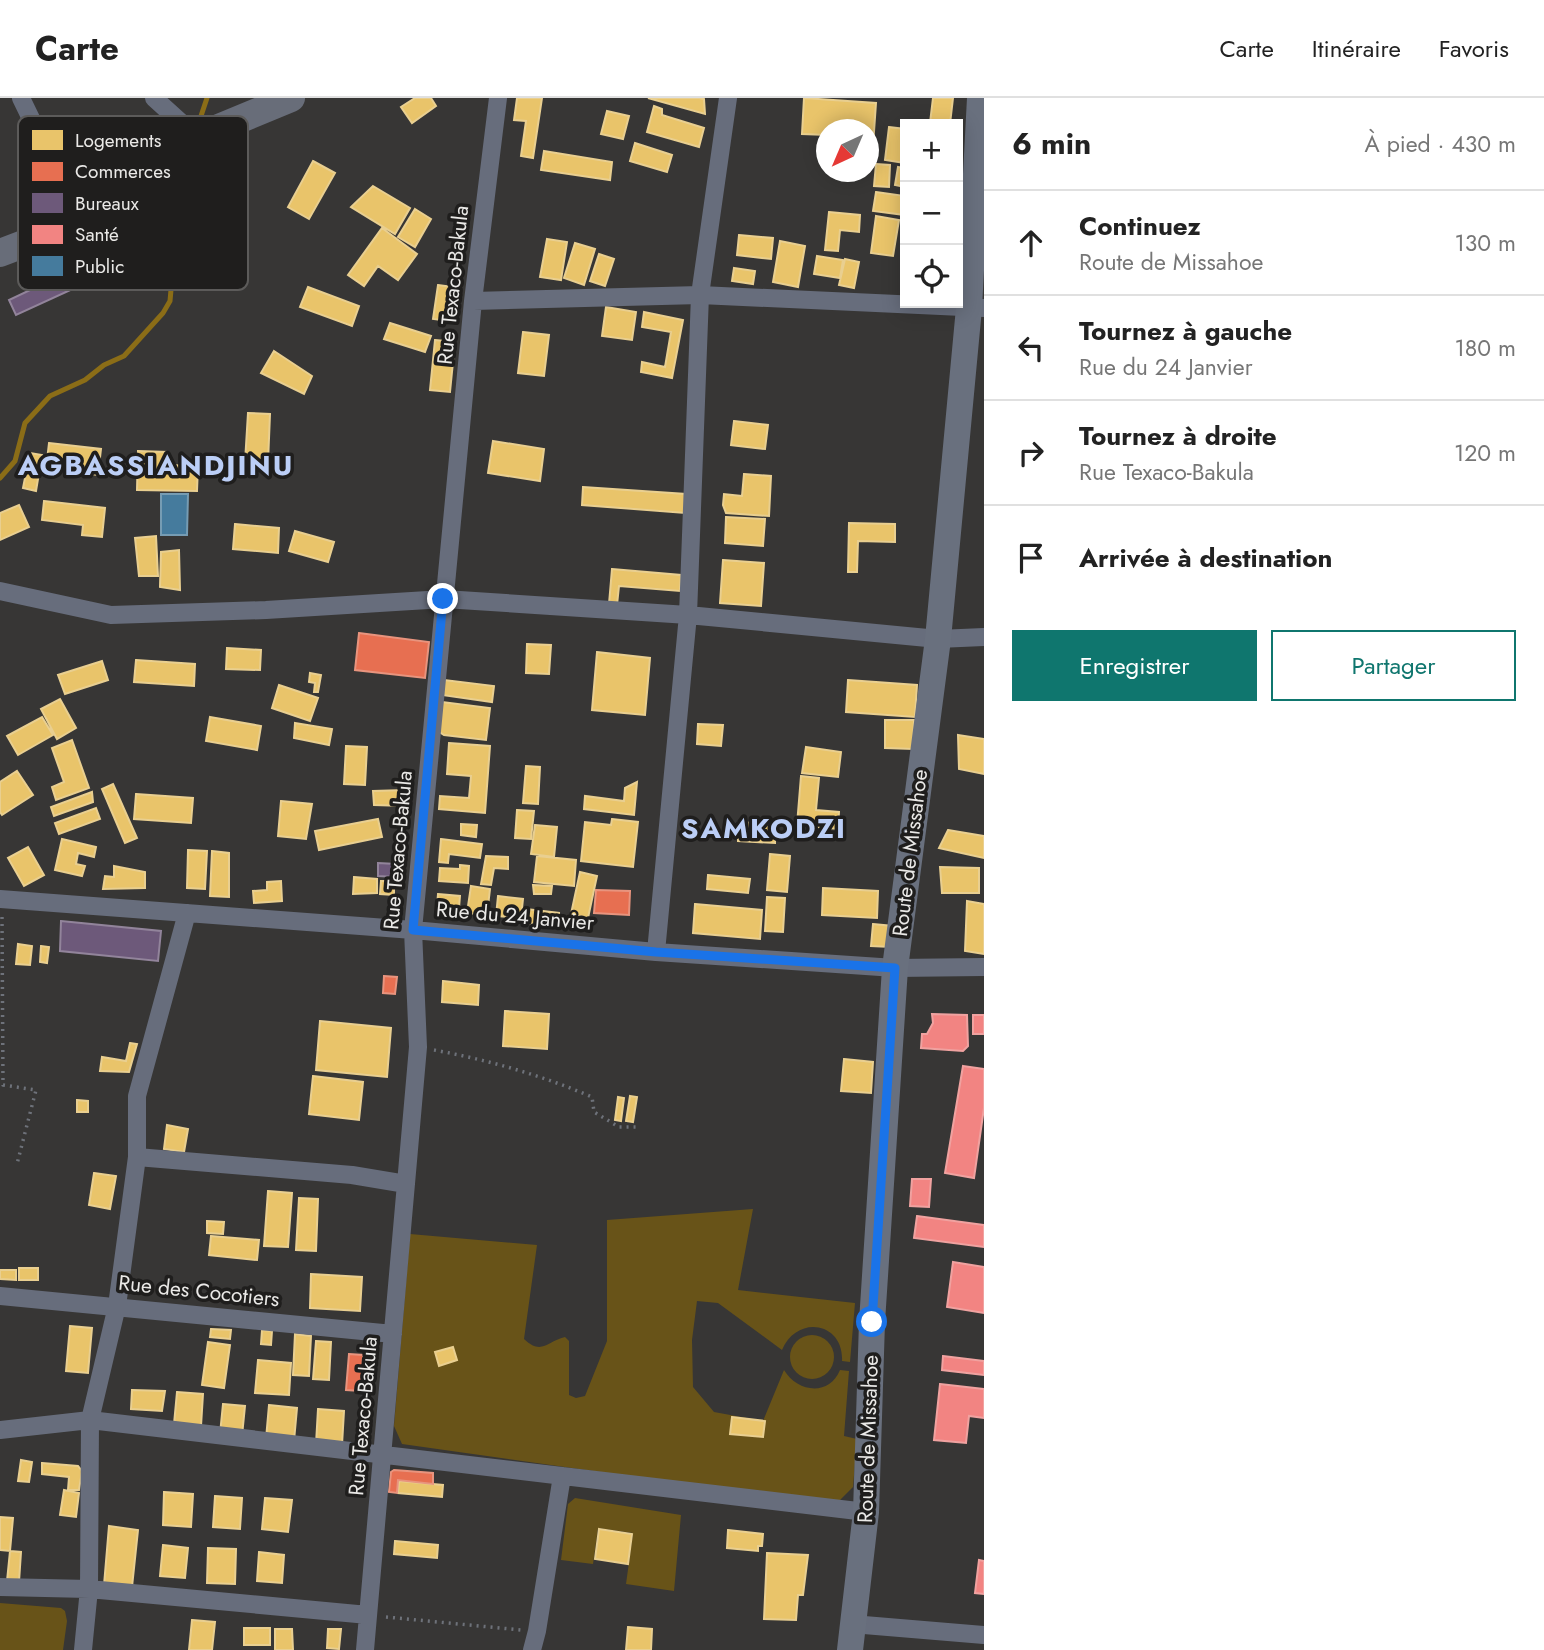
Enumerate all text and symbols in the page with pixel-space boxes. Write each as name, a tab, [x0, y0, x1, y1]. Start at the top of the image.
text: Carte	[35, 25, 119, 72]
text: Carte	[1219, 31, 1274, 66]
text: Itinéraire	[1312, 31, 1401, 66]
text: Favoris	[1439, 31, 1509, 66]
legend	[18, 116, 248, 290]
north arrow	[816, 119, 879, 182]
map controls	[900, 119, 963, 308]
button: +	[900, 119, 963, 182]
text: 6 min	[1012, 122, 1091, 165]
text: Logements	[75, 127, 162, 154]
text: À pied · 430 m	[1365, 127, 1516, 161]
text: Commerces	[75, 158, 171, 185]
button: −	[900, 182, 963, 245]
text: Bureaux	[75, 190, 139, 217]
street label: Rue Texaco-Bakula	[430, 204, 476, 366]
text: Continuez	[1079, 207, 1201, 245]
text: Santé	[75, 221, 119, 248]
icon: ahead	[1012, 224, 1050, 262]
text: 130 m	[1454, 226, 1516, 260]
button: locate	[900, 245, 963, 308]
text: Route de Missahoe	[1079, 245, 1263, 279]
text: Public	[75, 253, 124, 280]
text: Tournez à gauche	[1079, 312, 1292, 350]
icon: left	[1012, 329, 1050, 367]
text: 180 m	[1454, 331, 1516, 365]
text: Rue du 24 Janvier	[1079, 350, 1253, 384]
text: Tournez à droite	[1079, 417, 1277, 455]
icon: right	[1012, 434, 1050, 472]
text: 120 m	[1454, 436, 1516, 470]
district label: AGBASSIANDJINU	[17, 445, 294, 486]
text: Rue Texaco-Bakula	[1079, 455, 1254, 489]
icon: arrive	[1012, 539, 1050, 577]
text: Arrivée à destination	[1079, 539, 1332, 577]
route end	[427, 583, 458, 614]
button: Enregistrer	[1012, 630, 1257, 701]
button: Partager	[1271, 630, 1516, 701]
street label: Route de Missahoe	[885, 767, 935, 938]
street label: Rue Texaco-Bakula	[376, 769, 420, 931]
district label: SAMKODZI	[681, 808, 847, 849]
street label: Rue du 24 Janvier	[435, 894, 596, 938]
street label: Rue des Cocotiers	[117, 1268, 281, 1314]
route start	[856, 1306, 887, 1337]
street label: Rue Texaco-Bakula	[341, 1335, 385, 1497]
street label: Route de Missahoe	[850, 1354, 886, 1524]

